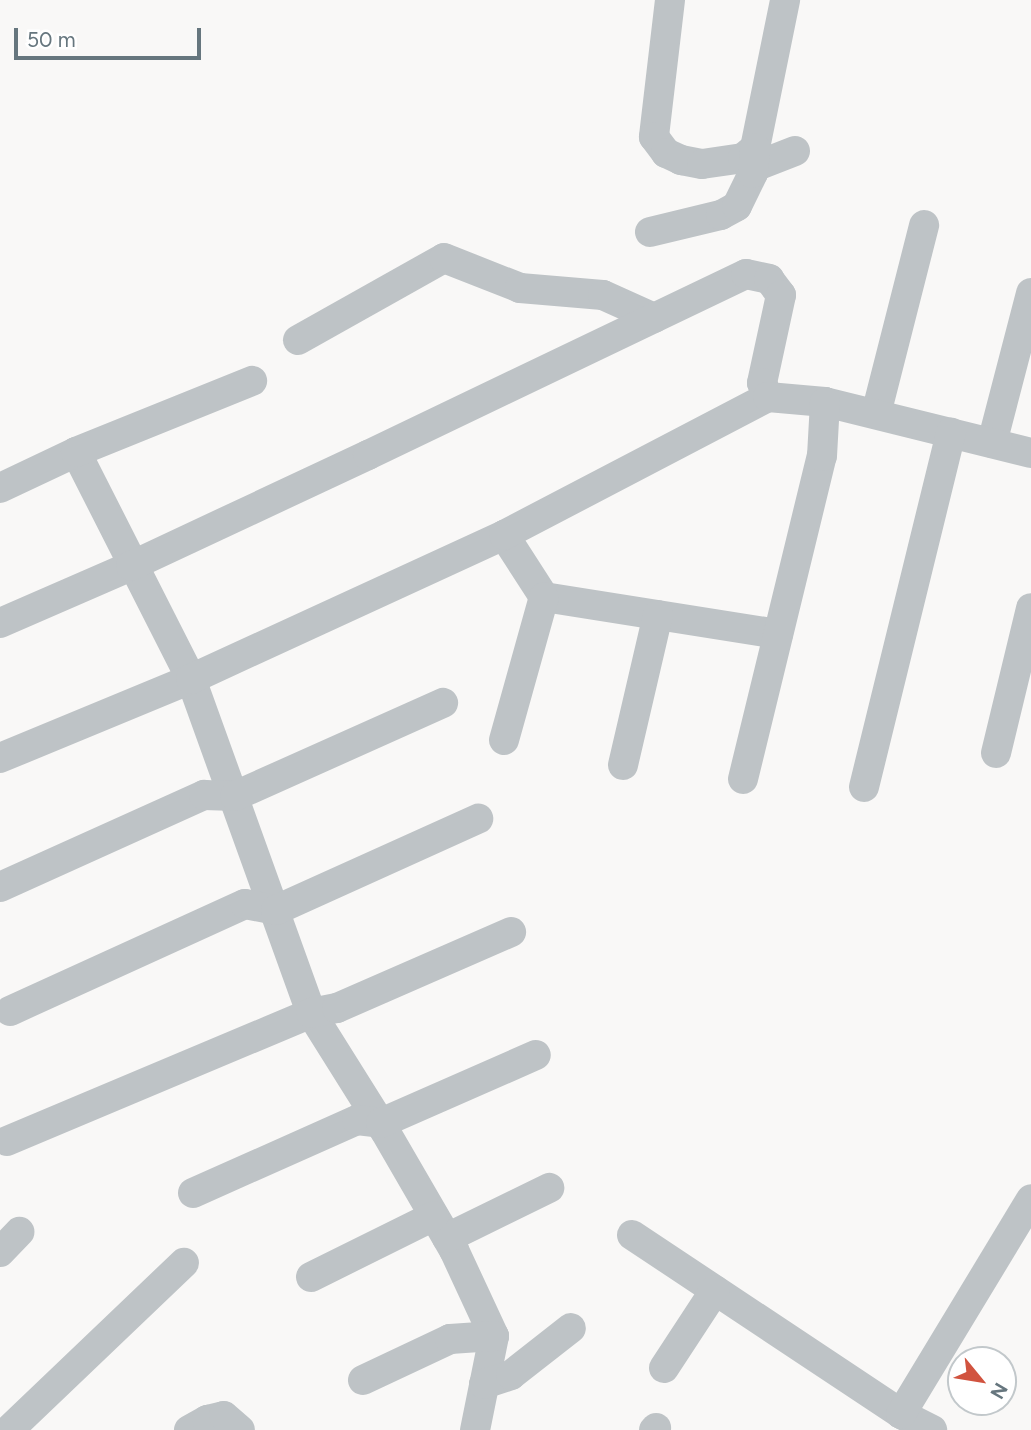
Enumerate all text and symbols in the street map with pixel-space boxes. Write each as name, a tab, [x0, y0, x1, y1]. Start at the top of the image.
scale bar	[18, 14, 205, 58]
text: 50 m	[27, 27, 76, 52]
north arrow	[947, 1346, 1017, 1416]
text: N	[985, 1379, 1013, 1403]

